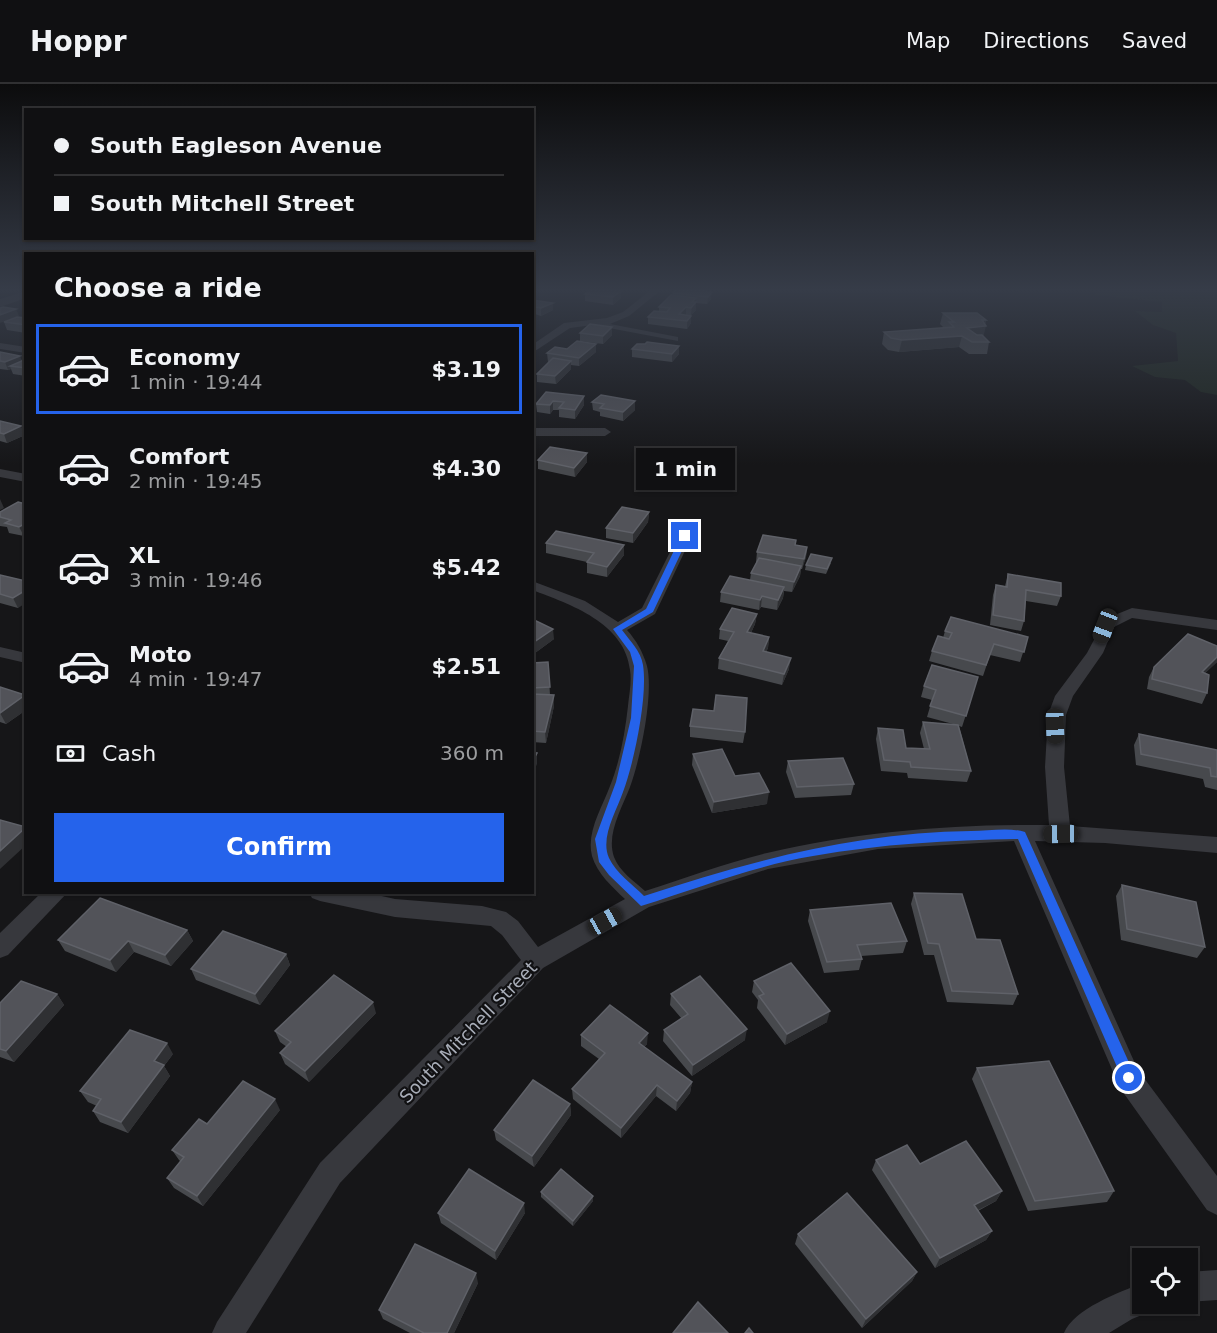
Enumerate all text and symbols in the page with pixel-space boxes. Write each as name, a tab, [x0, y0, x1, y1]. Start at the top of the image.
text: Hoppr	[30, 25, 127, 58]
text: Map	[906, 29, 950, 53]
text: Directions	[983, 29, 1089, 53]
text: Saved	[1122, 29, 1187, 53]
text: South Eagleson Avenue	[90, 133, 382, 158]
text: South Mitchell Street	[90, 191, 354, 216]
text: Choose a ride	[54, 272, 262, 303]
icon: car	[57, 342, 111, 396]
text: Economy	[129, 345, 240, 370]
text: $3.19	[431, 357, 501, 382]
text: 1 min · 19:44	[129, 370, 263, 394]
icon: car	[57, 441, 111, 495]
text: Comfort	[129, 444, 229, 469]
callout: 1 min	[636, 449, 734, 491]
text: $4.30	[431, 456, 501, 481]
text: 1 min	[654, 457, 717, 481]
text: 2 min · 19:45	[129, 469, 263, 493]
route end	[671, 522, 698, 549]
icon: car	[57, 540, 111, 594]
text: XL	[129, 543, 160, 568]
text: $5.42	[431, 555, 501, 580]
text: 3 min · 19:46	[129, 568, 263, 592]
car	[1090, 606, 1120, 646]
icon: car	[57, 639, 111, 693]
text: Moto	[129, 642, 192, 667]
text: $2.51	[431, 654, 501, 679]
text: 4 min · 19:47	[129, 667, 263, 691]
car	[1045, 708, 1065, 744]
icon: cash	[54, 737, 87, 770]
text: Cash	[102, 741, 156, 766]
text: 360 m	[440, 741, 504, 765]
button: Confirm	[54, 813, 504, 882]
car	[1043, 825, 1079, 843]
car	[585, 904, 625, 938]
street label: South Mitchell Street	[395, 957, 541, 1107]
route start	[1115, 1064, 1142, 1091]
map controls	[1132, 1248, 1198, 1314]
button: locate	[1132, 1248, 1198, 1314]

